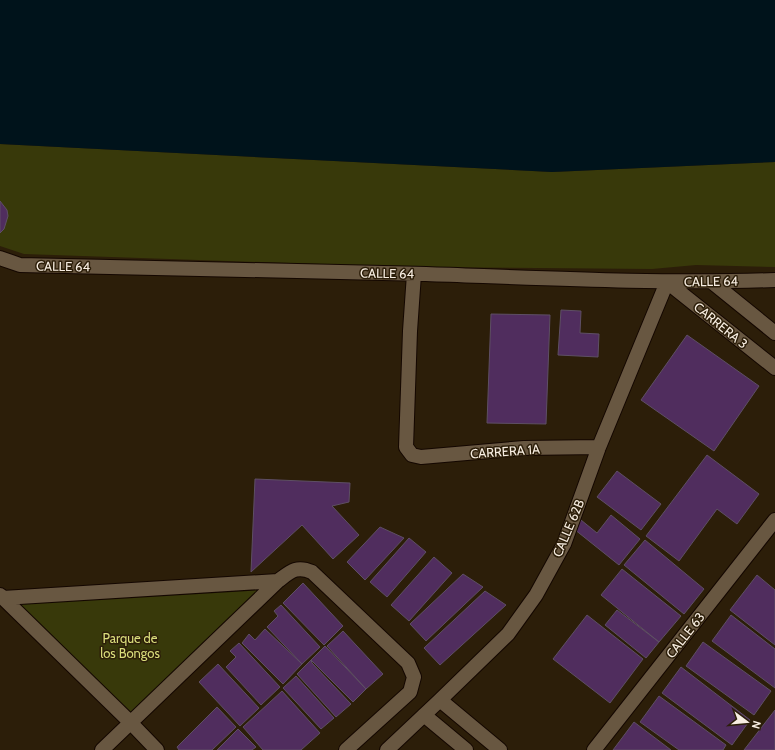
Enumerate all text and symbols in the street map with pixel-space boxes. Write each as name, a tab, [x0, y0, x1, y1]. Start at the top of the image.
street label: CALLE 64	[36, 258, 91, 274]
street label: CALLE 64	[360, 265, 415, 281]
street label: CALLE 64	[684, 273, 739, 289]
street label: CARRERA 3	[691, 298, 751, 352]
street label: CARRERA 1A	[470, 441, 540, 461]
street label: CALLE 62B	[549, 497, 587, 559]
street label: CALLE 63	[662, 609, 708, 661]
park label: Parque de los Bongos	[100, 630, 160, 661]
north arrow	[727, 702, 767, 742]
text: N	[749, 719, 764, 730]

